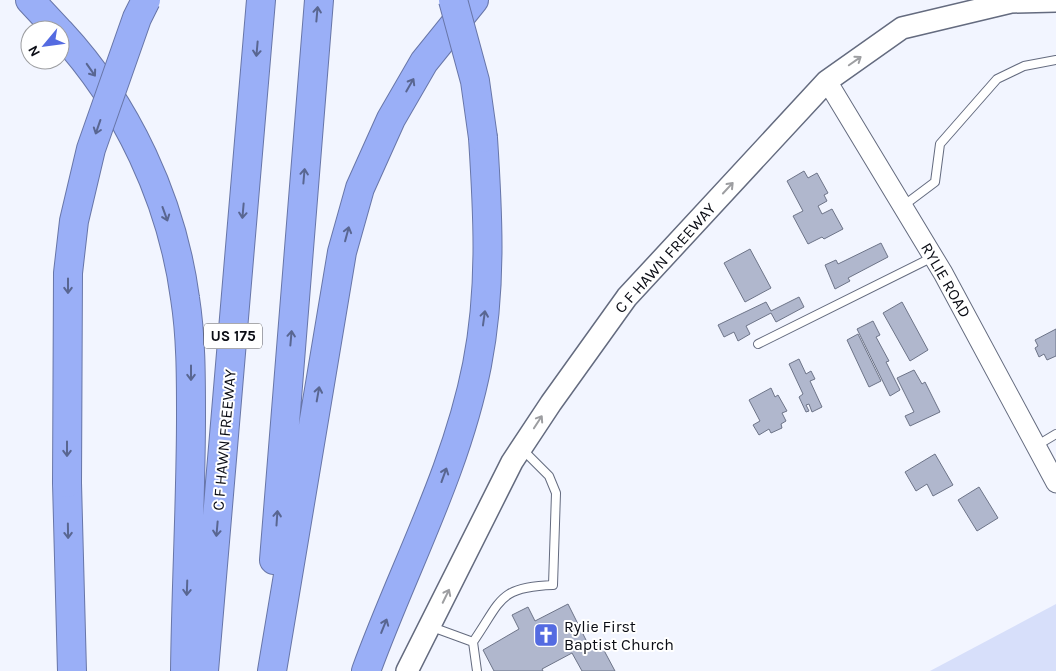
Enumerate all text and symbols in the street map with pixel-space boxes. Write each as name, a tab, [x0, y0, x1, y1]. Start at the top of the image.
one-way arrow	[313, 6, 322, 22]
north arrow	[20, 20, 70, 70]
one-way arrow	[252, 40, 261, 56]
text: N	[24, 43, 44, 60]
one-way arrow	[848, 56, 862, 66]
one-way arrow	[86, 63, 96, 77]
one-way arrow	[406, 79, 416, 93]
one-way arrow	[93, 119, 102, 134]
one-way arrow	[299, 168, 309, 184]
one-way arrow	[722, 181, 734, 194]
street label: C F HAWN FREEWAY	[610, 199, 720, 317]
one-way arrow	[238, 202, 248, 218]
one-way arrow	[161, 205, 170, 221]
one-way arrow	[343, 227, 353, 243]
street label: RYLIE ROAD	[917, 239, 975, 321]
one-way arrow	[63, 278, 73, 294]
one-way arrow	[479, 310, 489, 326]
road number: US 175	[204, 324, 262, 348]
one-way arrow	[286, 330, 295, 346]
one-way arrow	[186, 365, 195, 381]
street label: C F HAWN FREEWAY	[208, 368, 240, 511]
one-way arrow	[313, 386, 323, 402]
one-way arrow	[533, 416, 543, 430]
one-way arrow	[62, 440, 72, 456]
one-way arrow	[440, 468, 449, 483]
one-way arrow	[273, 510, 282, 526]
one-way arrow	[212, 521, 221, 537]
one-way arrow	[63, 523, 73, 539]
one-way arrow	[182, 580, 191, 596]
one-way arrow	[441, 589, 451, 604]
place label: Rylie First Baptist Church	[564, 617, 674, 654]
one-way arrow	[380, 619, 389, 634]
church icon: Rylie First Baptist Church	[533, 622, 559, 648]

